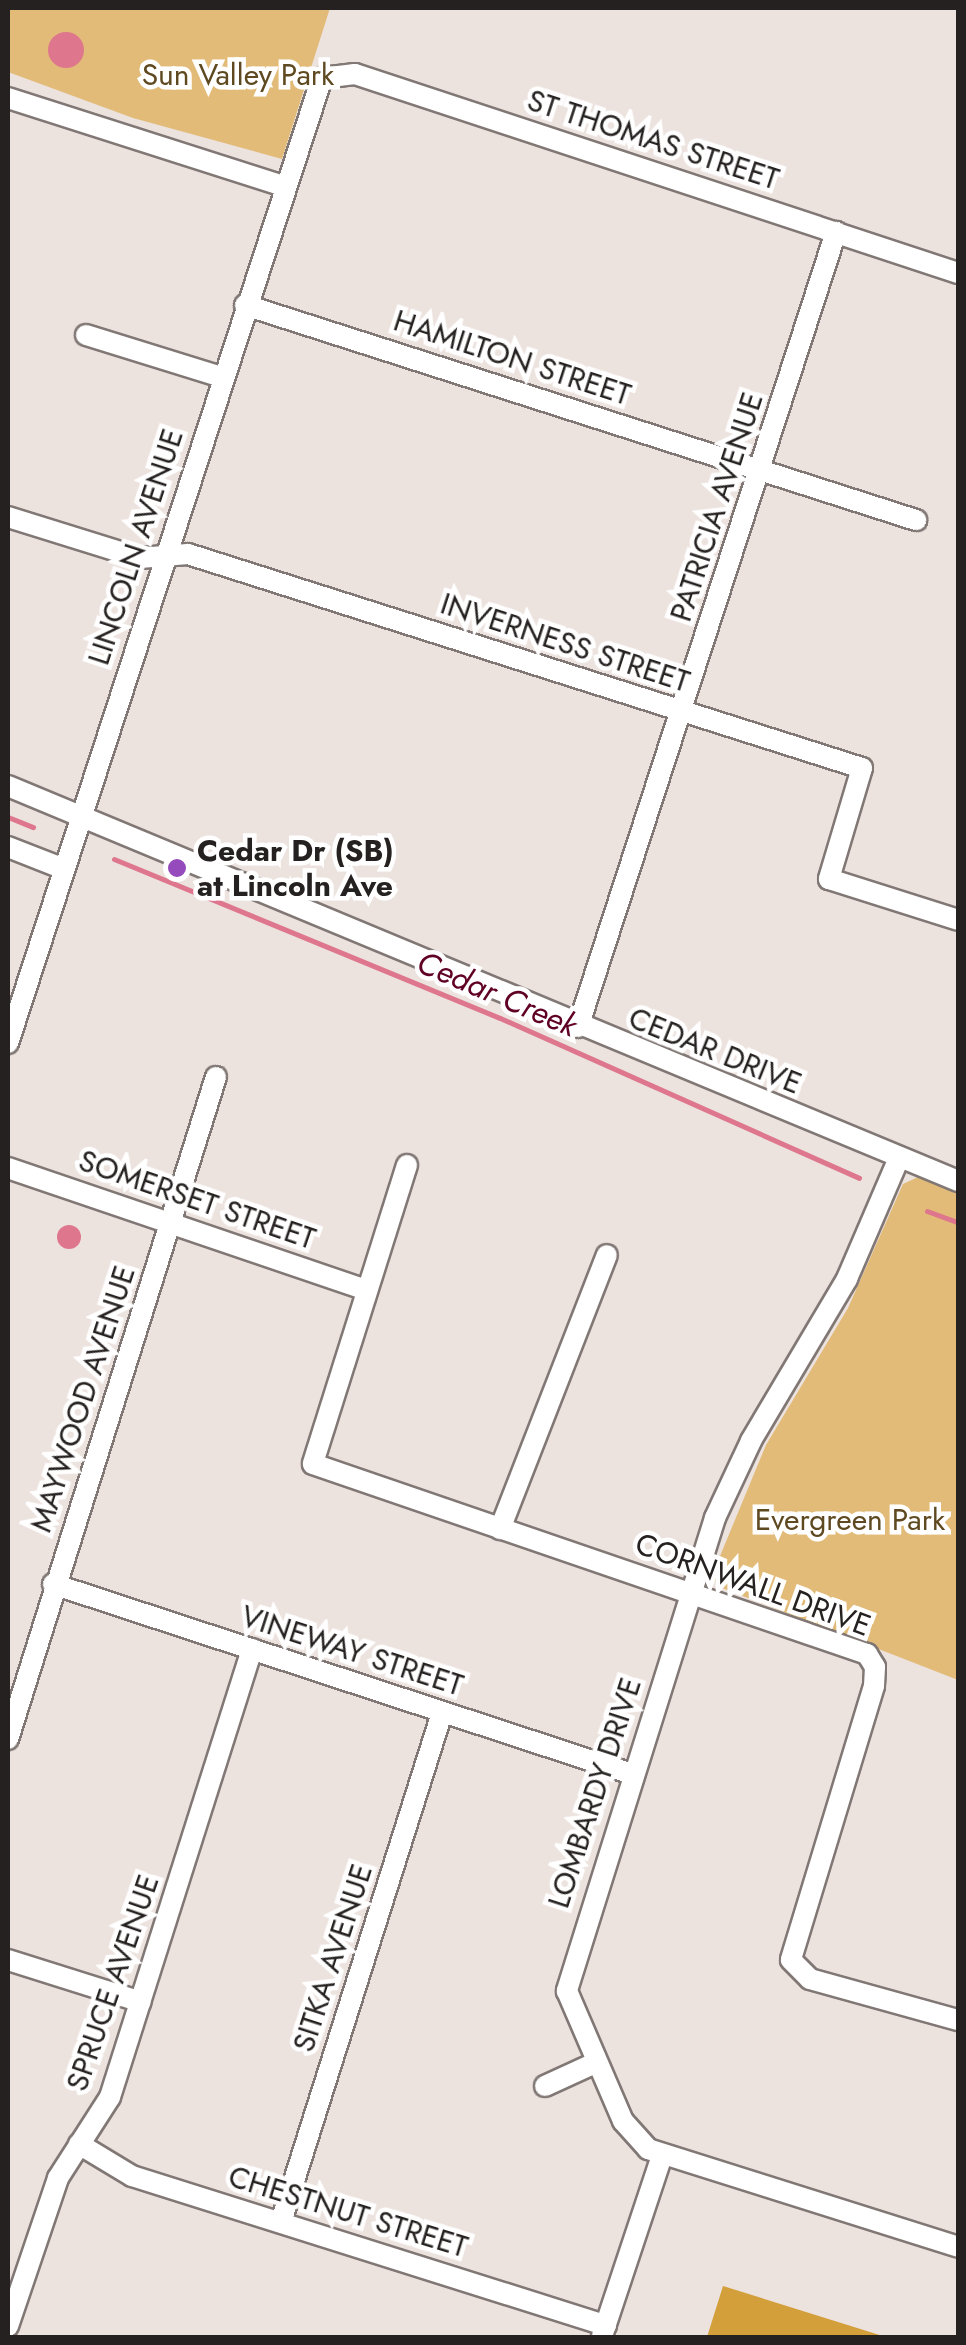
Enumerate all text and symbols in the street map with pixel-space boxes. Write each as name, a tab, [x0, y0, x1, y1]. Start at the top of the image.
park label: Sun Valley Park	[142, 57, 334, 93]
street label: ST THOMAS STREET	[523, 82, 783, 198]
street label: HAMILTON STREET	[389, 303, 635, 413]
street label: PATRICIA AVENUE	[663, 388, 771, 626]
street label: LINCOLN AVENUE	[81, 425, 191, 669]
street label: INVERNESS STREET	[436, 586, 694, 700]
place label: Cedar Dr (SB) at Lincoln Ave	[197, 833, 394, 904]
marker: Cedar Dr (SB) at Lincoln Ave	[166, 857, 188, 879]
water label: Cedar Creek	[411, 943, 583, 1045]
street label: CEDAR DRIVE	[623, 1000, 807, 1102]
street label: SOMERSET STREET	[74, 1143, 320, 1257]
street label: MAYWOOD AVENUE	[23, 1262, 143, 1536]
park label: Evergreen Park	[755, 1502, 945, 1538]
street label: CORNWALL DRIVE	[630, 1526, 876, 1644]
street label: VINEWAY STREET	[236, 1598, 468, 1704]
street label: LOMBARDY DRIVE	[541, 1673, 649, 1913]
street label: SITKA AVENUE	[286, 1860, 380, 2056]
street label: SPRUCE AVENUE	[59, 1870, 167, 2096]
street label: CHESTNUT STREET	[224, 2159, 472, 2265]

